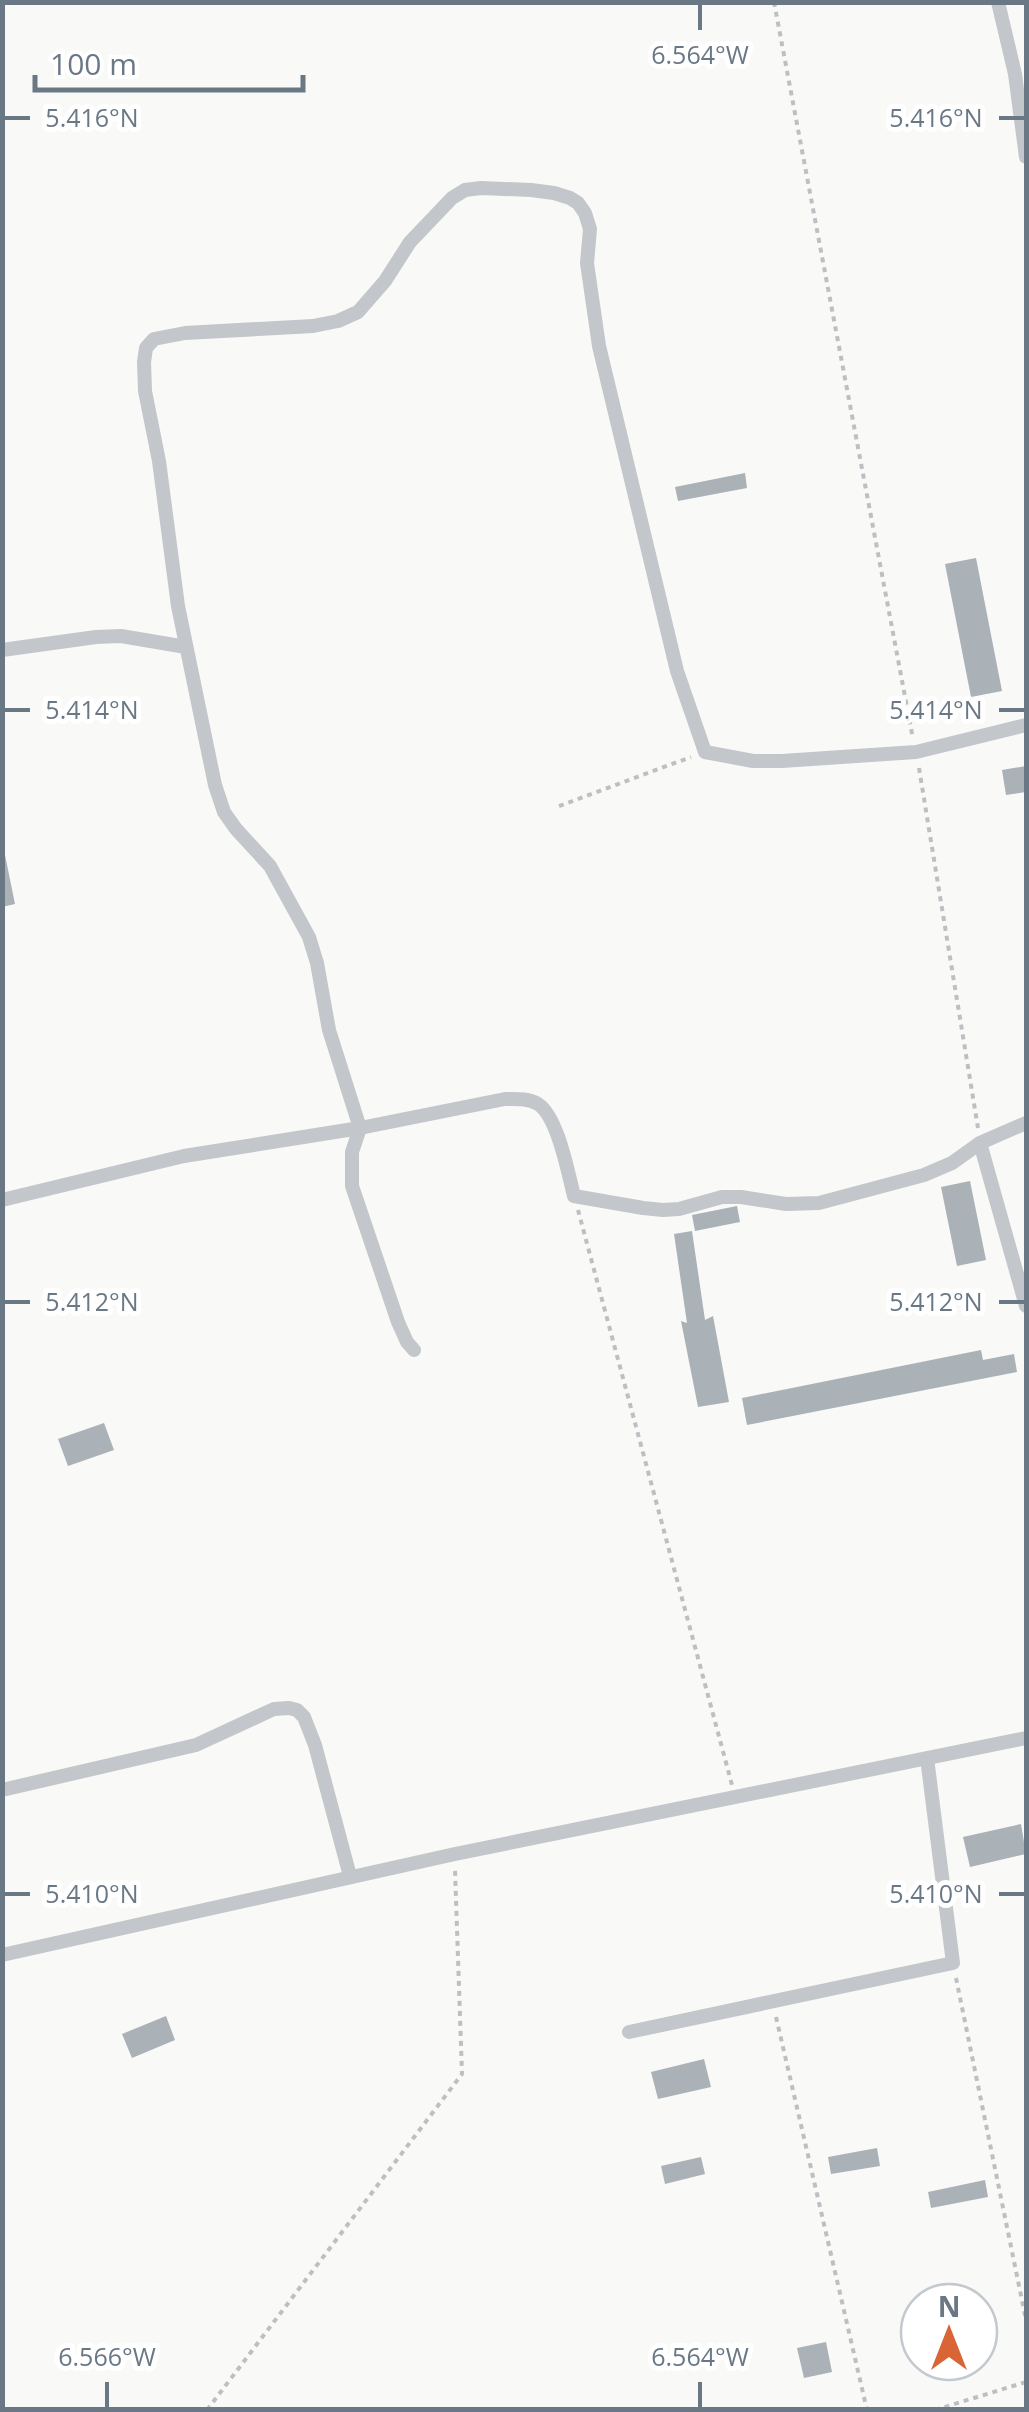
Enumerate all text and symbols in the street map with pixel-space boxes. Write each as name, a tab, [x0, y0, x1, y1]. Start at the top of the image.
scale bar	[35, 30, 302, 92]
text: 6.564°W	[651, 37, 749, 71]
text: 100 m	[50, 43, 137, 84]
text: 5.416°N	[45, 100, 139, 134]
text: 5.416°N	[889, 100, 983, 134]
text: 5.414°N	[45, 692, 139, 726]
text: 5.414°N	[889, 692, 983, 726]
text: 5.412°N	[45, 1284, 139, 1318]
text: 5.412°N	[889, 1284, 983, 1318]
text: 5.410°N	[45, 1876, 139, 1910]
text: 5.410°N	[889, 1876, 983, 1910]
north arrow	[899, 2282, 999, 2382]
text: N	[938, 2287, 960, 2325]
text: 6.566°W	[58, 2339, 156, 2373]
text: 6.564°W	[651, 2339, 749, 2373]

